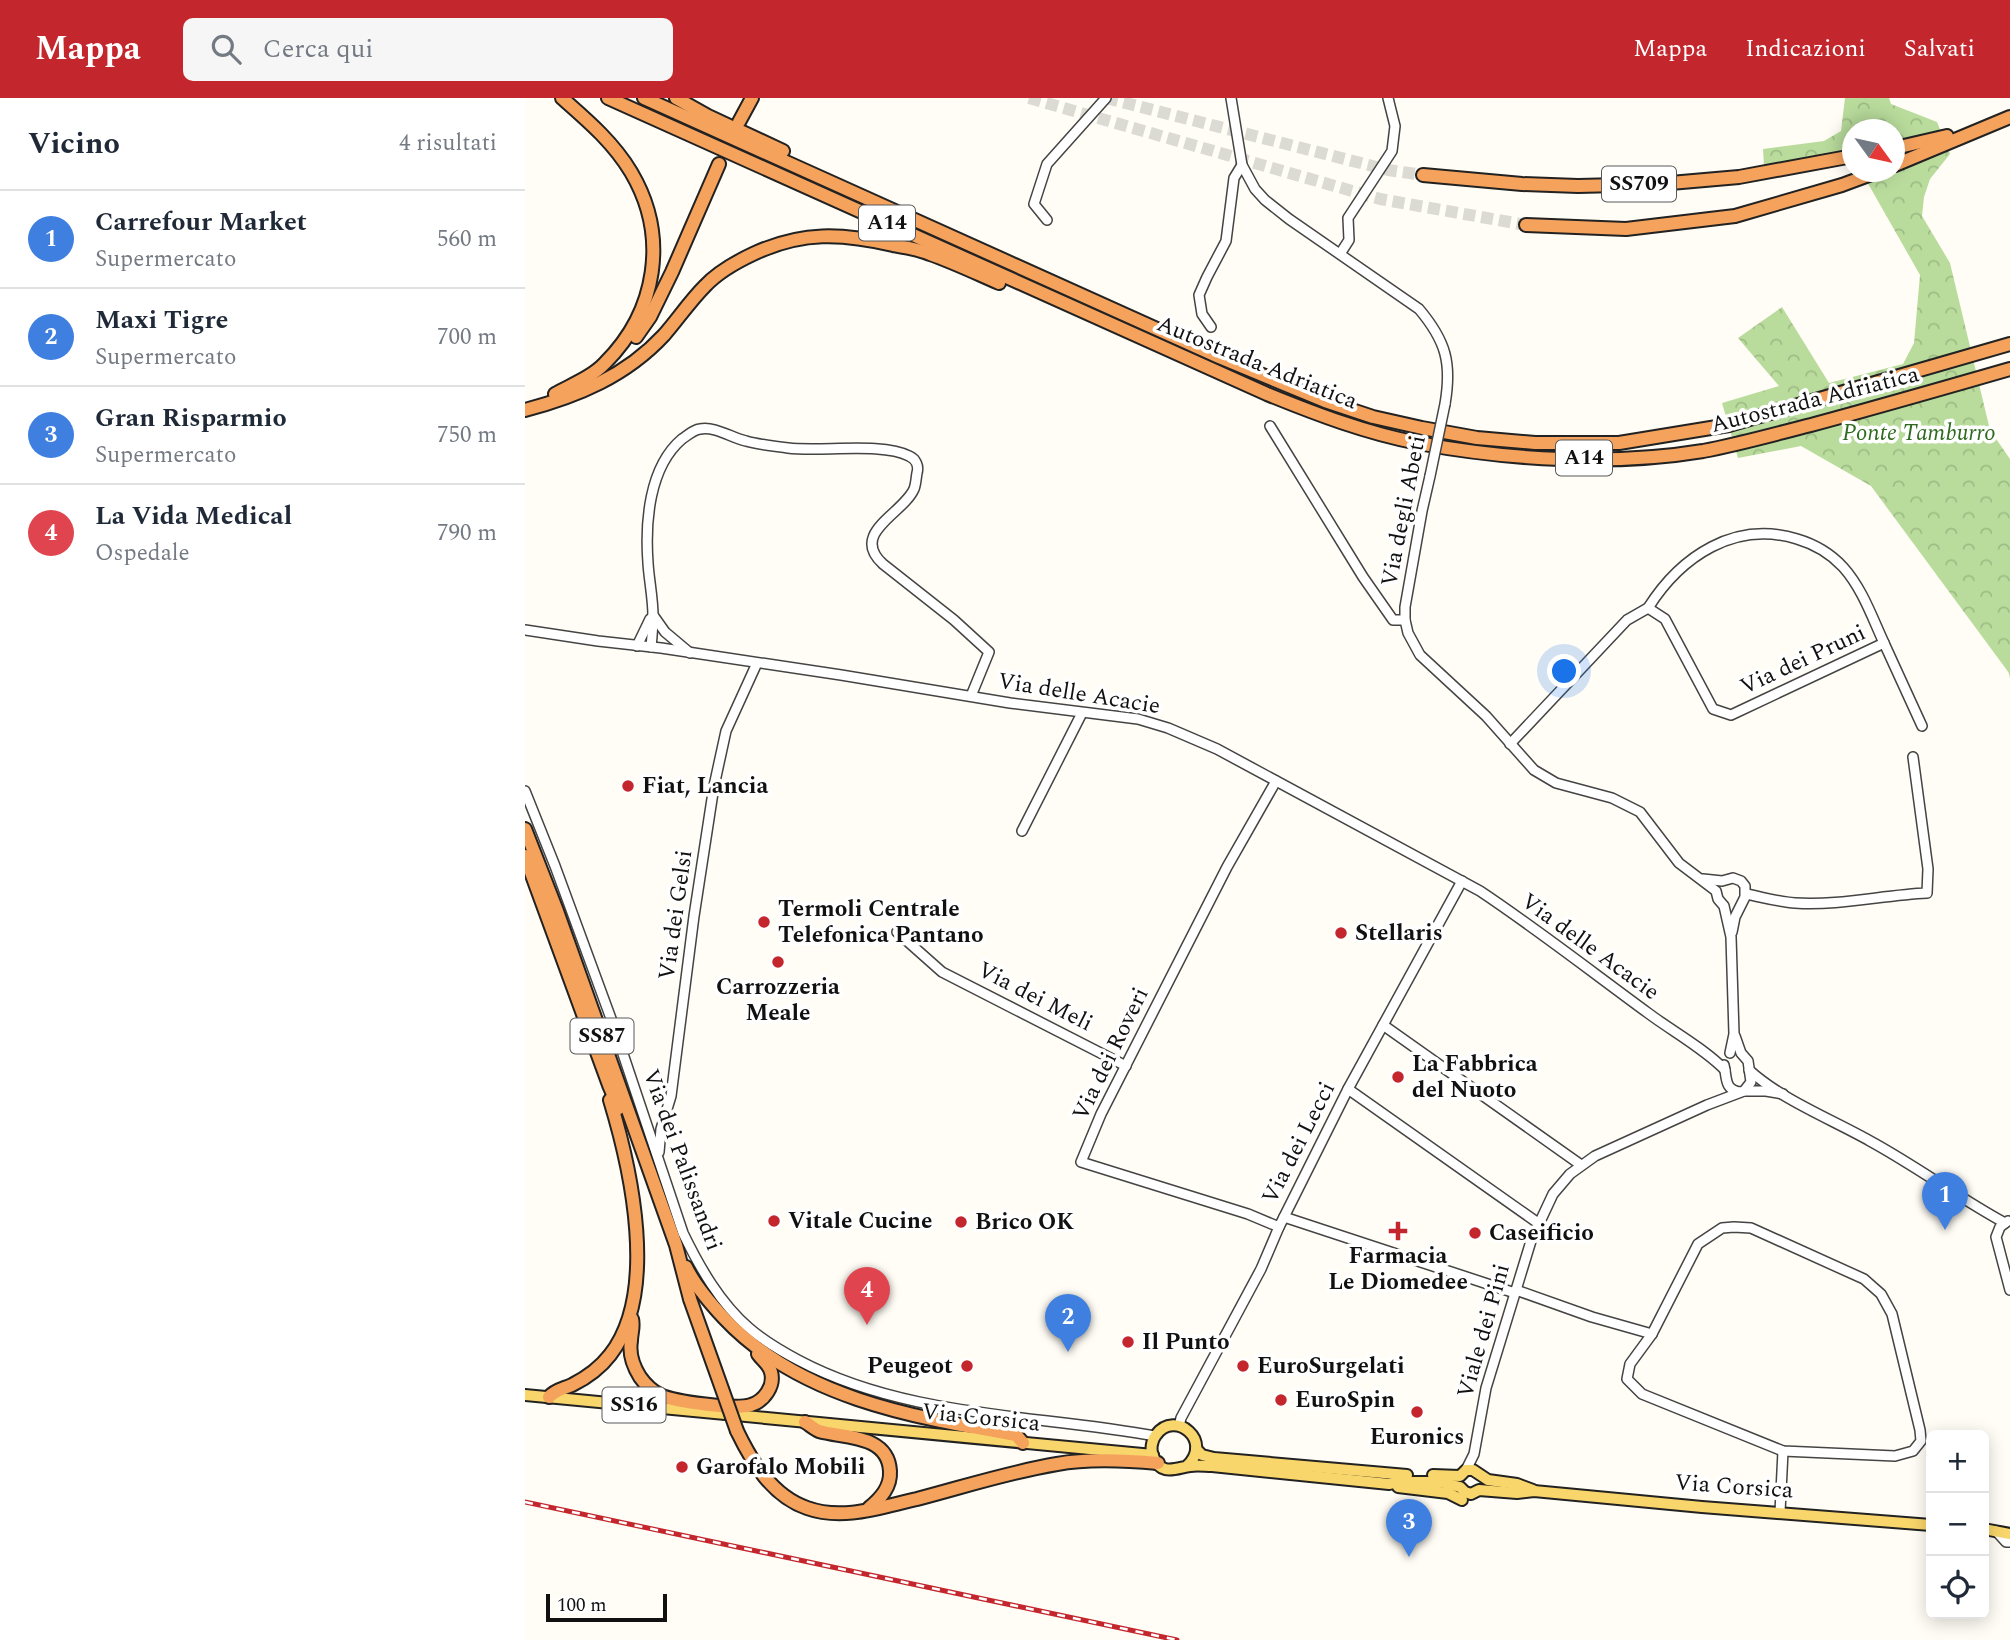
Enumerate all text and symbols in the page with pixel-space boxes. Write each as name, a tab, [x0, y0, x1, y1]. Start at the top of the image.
search box	[183, 18, 673, 81]
text: Mappa	[35, 24, 141, 74]
text: Cerca qui	[263, 29, 373, 69]
icon: search	[207, 30, 245, 68]
text: Mappa	[1633, 31, 1707, 67]
text: Indicazioni	[1745, 31, 1866, 67]
text: Salvati	[1904, 31, 1975, 67]
north arrow	[1842, 119, 1905, 182]
text: Vicino	[28, 121, 120, 167]
text: 4 risultati	[399, 126, 497, 161]
road number: SS709	[1602, 166, 1676, 202]
text: Carrefour Market	[95, 202, 307, 242]
road number: A14	[859, 206, 915, 240]
text: 1	[45, 222, 57, 257]
text: 560 m	[437, 222, 497, 257]
text: Supermercato	[95, 242, 236, 277]
text: Maxi Tigre	[95, 300, 228, 340]
street label: Autostrada Adriatica	[1151, 307, 1363, 419]
text: 2	[45, 320, 57, 355]
text: 700 m	[437, 320, 497, 355]
text: Supermercato	[95, 340, 236, 375]
street label: Autostrada Adriatica	[1707, 357, 1923, 443]
text: Gran Risparmio	[95, 398, 287, 438]
park label: Ponte Tamburro	[1842, 416, 1996, 451]
text: 3	[45, 418, 57, 453]
text: 750 m	[437, 418, 497, 453]
street label: Via degli Abeti	[1372, 432, 1436, 590]
text: Supermercato	[95, 438, 236, 473]
road number: A14	[1556, 440, 1612, 476]
text: La Vida Medical	[95, 496, 292, 536]
text: 4	[45, 516, 57, 551]
text: 790 m	[437, 516, 497, 551]
text: Ospedale	[95, 536, 190, 571]
street label: Via dei Pruni	[1734, 616, 1872, 704]
your location	[1547, 654, 1581, 688]
street label: Via delle Acacie	[995, 664, 1163, 724]
place label: Fiat, Lancia	[642, 769, 768, 804]
marker: Fiat, Lancia	[620, 778, 636, 794]
street label: Via dei Gelsi	[650, 848, 702, 982]
street label: Via delle Acacie	[1513, 885, 1667, 1009]
place label: Termoli Centrale Telefonica Pantano	[778, 892, 984, 953]
marker: Termoli Centrale Telefonica Pantano	[756, 914, 772, 930]
place label: Stellaris	[1355, 916, 1443, 951]
marker: Stellaris	[1333, 925, 1349, 941]
street label: Via dei Meli	[971, 953, 1099, 1041]
marker: Carrozzeria Meale	[770, 954, 786, 970]
place label: Carrozzeria Meale	[716, 970, 840, 1031]
street label: Via dei Roveri	[1064, 981, 1158, 1127]
road number: SS87	[571, 1018, 633, 1054]
place label: La Fabbrica del Nuoto	[1412, 1047, 1538, 1108]
street label: Via dei Palissandri	[633, 1064, 731, 1256]
marker: La Fabbrica del Nuoto	[1390, 1069, 1406, 1085]
street label: Via dei Lecci	[1253, 1076, 1345, 1210]
pin: 1	[1922, 1172, 1968, 1230]
place label: Vitale Cucine	[788, 1204, 933, 1239]
place label: Brico OK	[975, 1205, 1074, 1240]
marker: Vitale Cucine	[766, 1213, 782, 1229]
marker: Brico OK	[953, 1214, 969, 1230]
place label: Caseificio	[1489, 1216, 1594, 1251]
marker: Farmacia Le Diomedee	[1390, 1223, 1406, 1239]
marker: Caseificio	[1467, 1225, 1483, 1241]
place label: Farmacia Le Diomedee	[1328, 1239, 1468, 1300]
street label: Viale dei Pini	[1448, 1260, 1520, 1402]
pin: 4	[844, 1267, 890, 1325]
pin: 2	[1045, 1294, 1091, 1352]
place label: Il Punto	[1142, 1325, 1230, 1360]
marker: Il Punto	[1120, 1334, 1136, 1350]
place label: Peugeot	[867, 1349, 953, 1384]
place label: EuroSurgelati	[1257, 1349, 1405, 1384]
marker: Peugeot	[959, 1358, 975, 1374]
marker: EuroSurgelati	[1235, 1358, 1251, 1374]
place label: EuroSpin	[1295, 1383, 1395, 1418]
road number: SS16	[603, 1388, 665, 1422]
marker: EuroSpin	[1273, 1392, 1289, 1408]
street label: Via Corsica	[920, 1394, 1042, 1442]
marker: Euronics	[1409, 1404, 1425, 1420]
place label: Euronics	[1370, 1420, 1464, 1455]
map controls	[1926, 1430, 1989, 1619]
button: +	[1926, 1430, 1989, 1493]
place label: Garofalo Mobili	[696, 1450, 865, 1485]
marker: Garofalo Mobili	[674, 1459, 690, 1475]
street label: Via Corsica	[1673, 1465, 1795, 1509]
button: −	[1926, 1493, 1989, 1556]
pin: 3	[1386, 1499, 1432, 1557]
button: locate	[1926, 1556, 1989, 1619]
scale bar	[546, 1591, 667, 1623]
text: 100 m	[557, 1591, 607, 1620]

